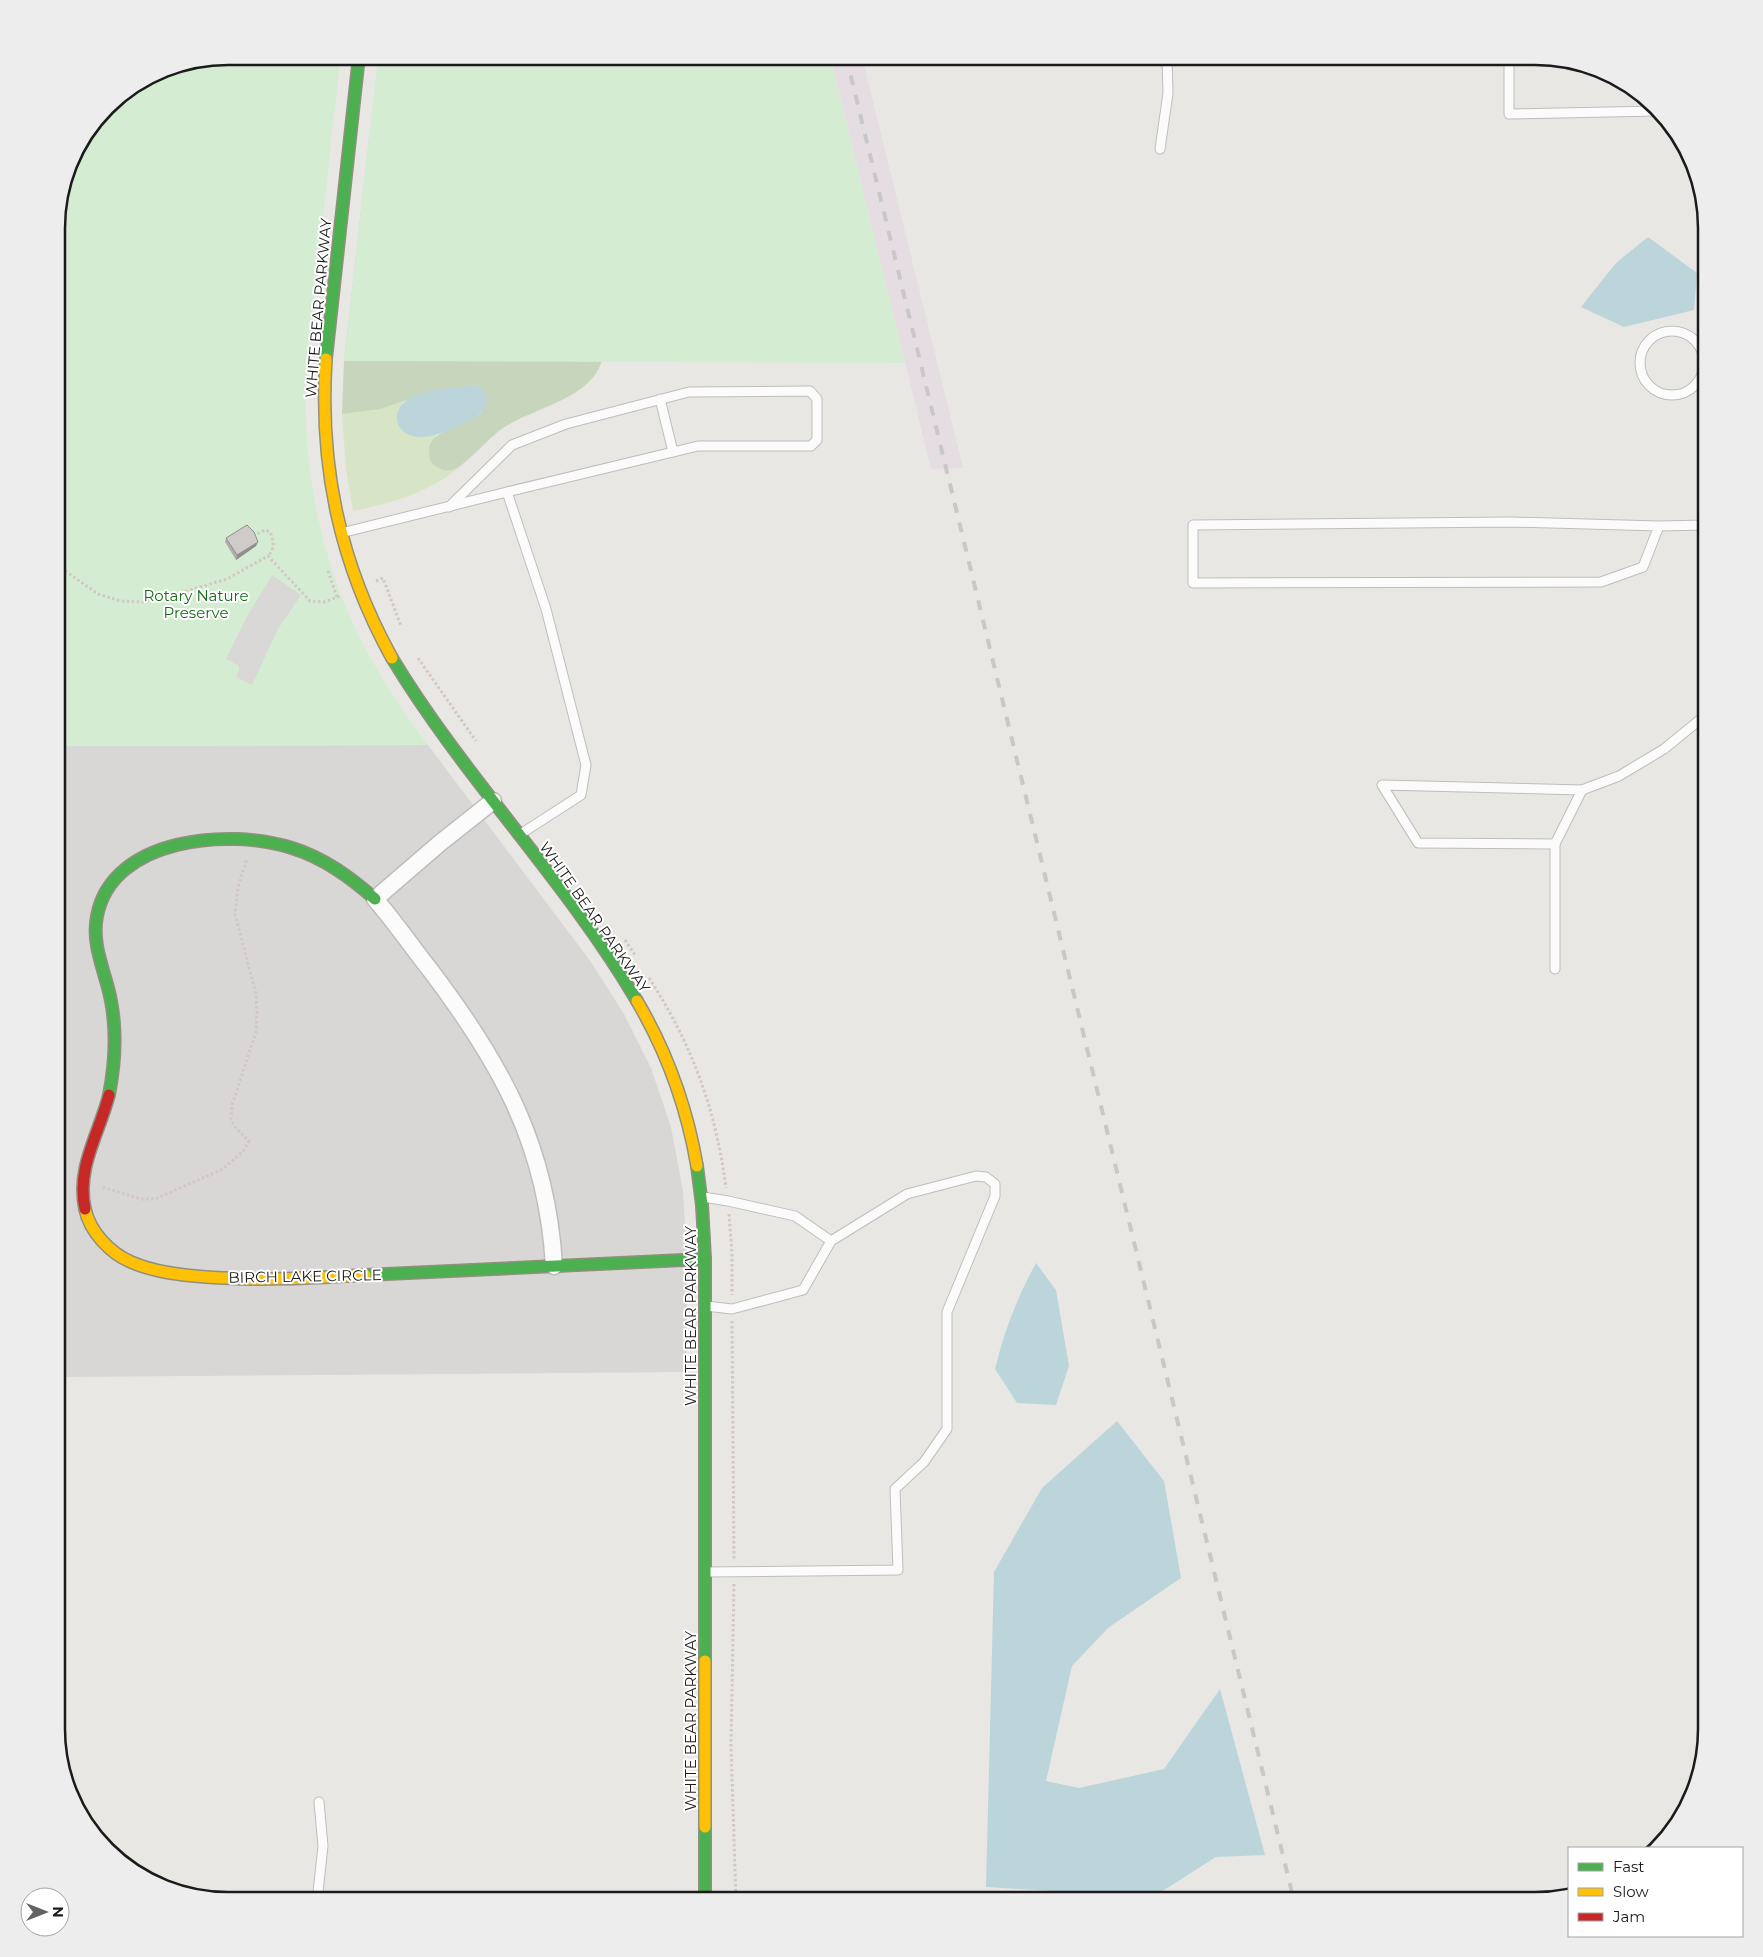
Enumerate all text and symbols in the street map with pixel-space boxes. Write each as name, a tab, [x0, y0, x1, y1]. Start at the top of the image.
street label: WHITE BEAR PARKWAY	[301, 217, 335, 399]
park label: Rotary Nature Preserve	[144, 586, 248, 622]
street label: WHITE BEAR PARKWAY	[536, 838, 655, 997]
street label: WHITE BEAR PARKWAY	[681, 1225, 700, 1406]
street label: BIRCH LAKE CIRCLE	[228, 1265, 382, 1287]
street label: WHITE BEAR PARKWAY	[681, 1630, 700, 1811]
legend	[1568, 1847, 1743, 1937]
text: Fast	[1613, 1857, 1644, 1876]
text: Slow	[1613, 1882, 1649, 1901]
north arrow	[20, 1887, 70, 1937]
text: N	[49, 1906, 67, 1918]
text: Jam	[1612, 1907, 1645, 1926]

